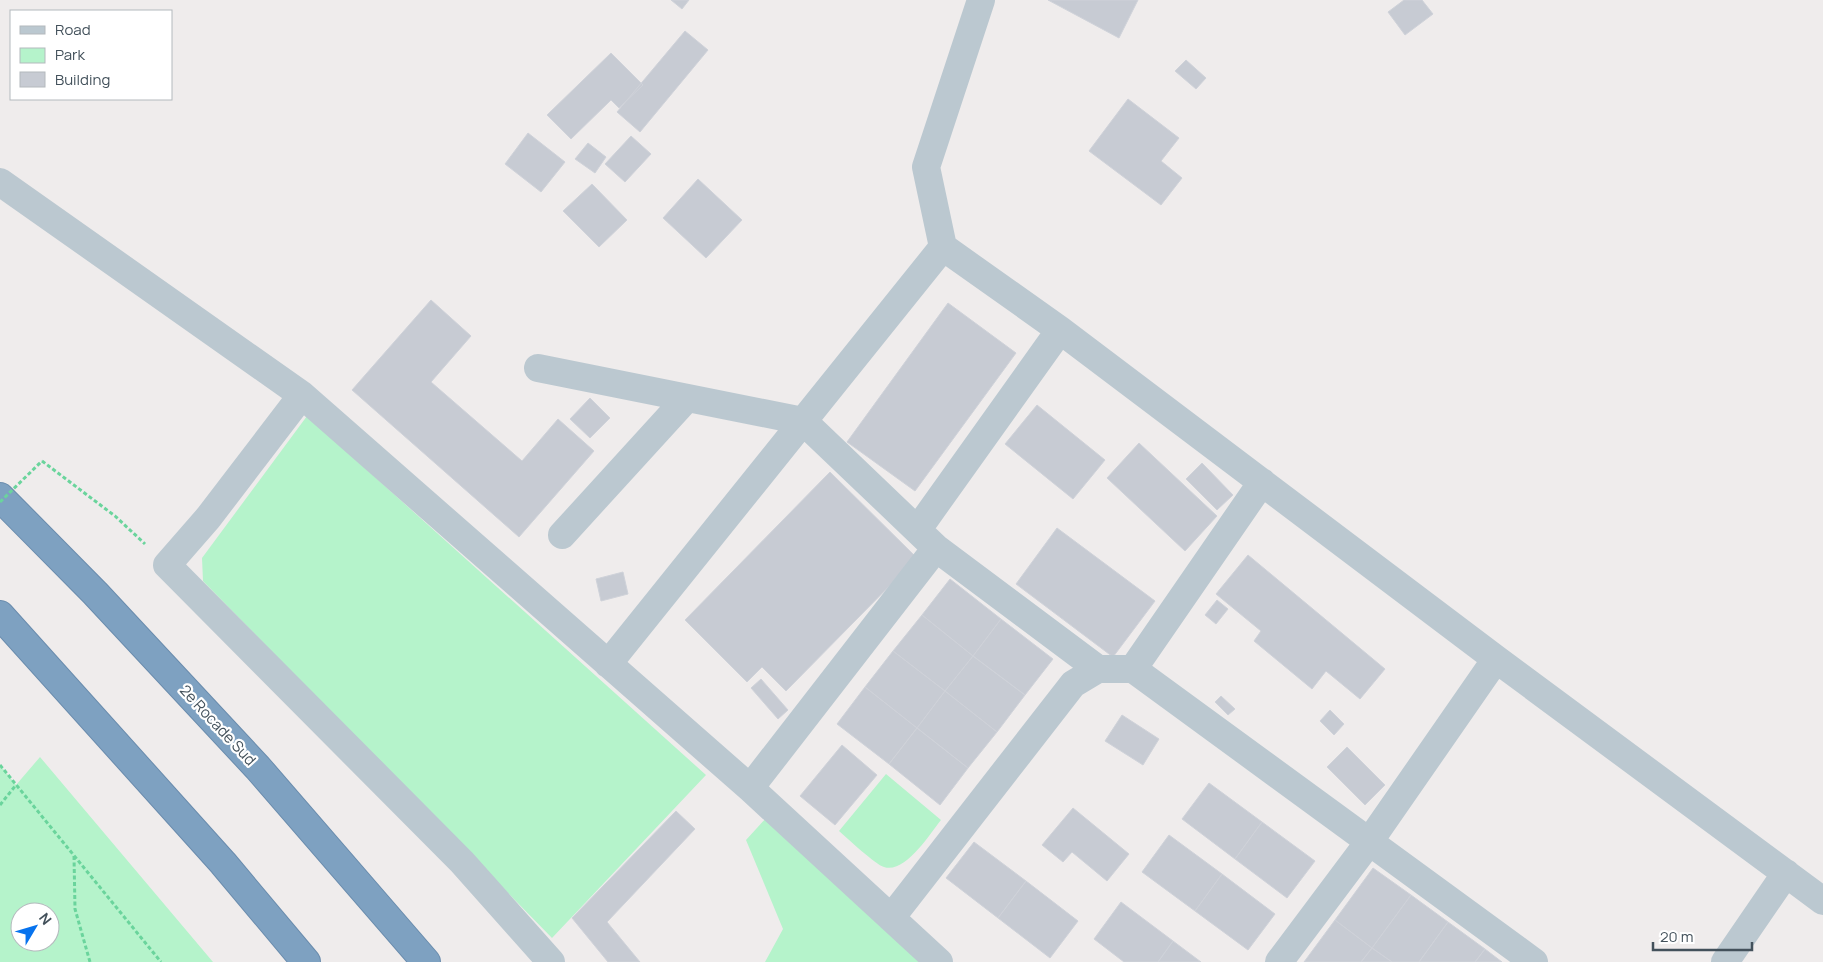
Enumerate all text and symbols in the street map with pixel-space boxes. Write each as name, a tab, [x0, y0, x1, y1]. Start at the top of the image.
legend	[10, 10, 172, 100]
text: Road	[55, 19, 91, 40]
text: Park	[55, 44, 85, 65]
text: Building	[55, 69, 110, 90]
street label: 2e Rocade Sud	[175, 680, 261, 770]
north arrow	[10, 902, 60, 952]
text: N	[35, 909, 56, 929]
scale bar	[1653, 920, 1752, 952]
text: 20 m	[1660, 926, 1693, 947]

